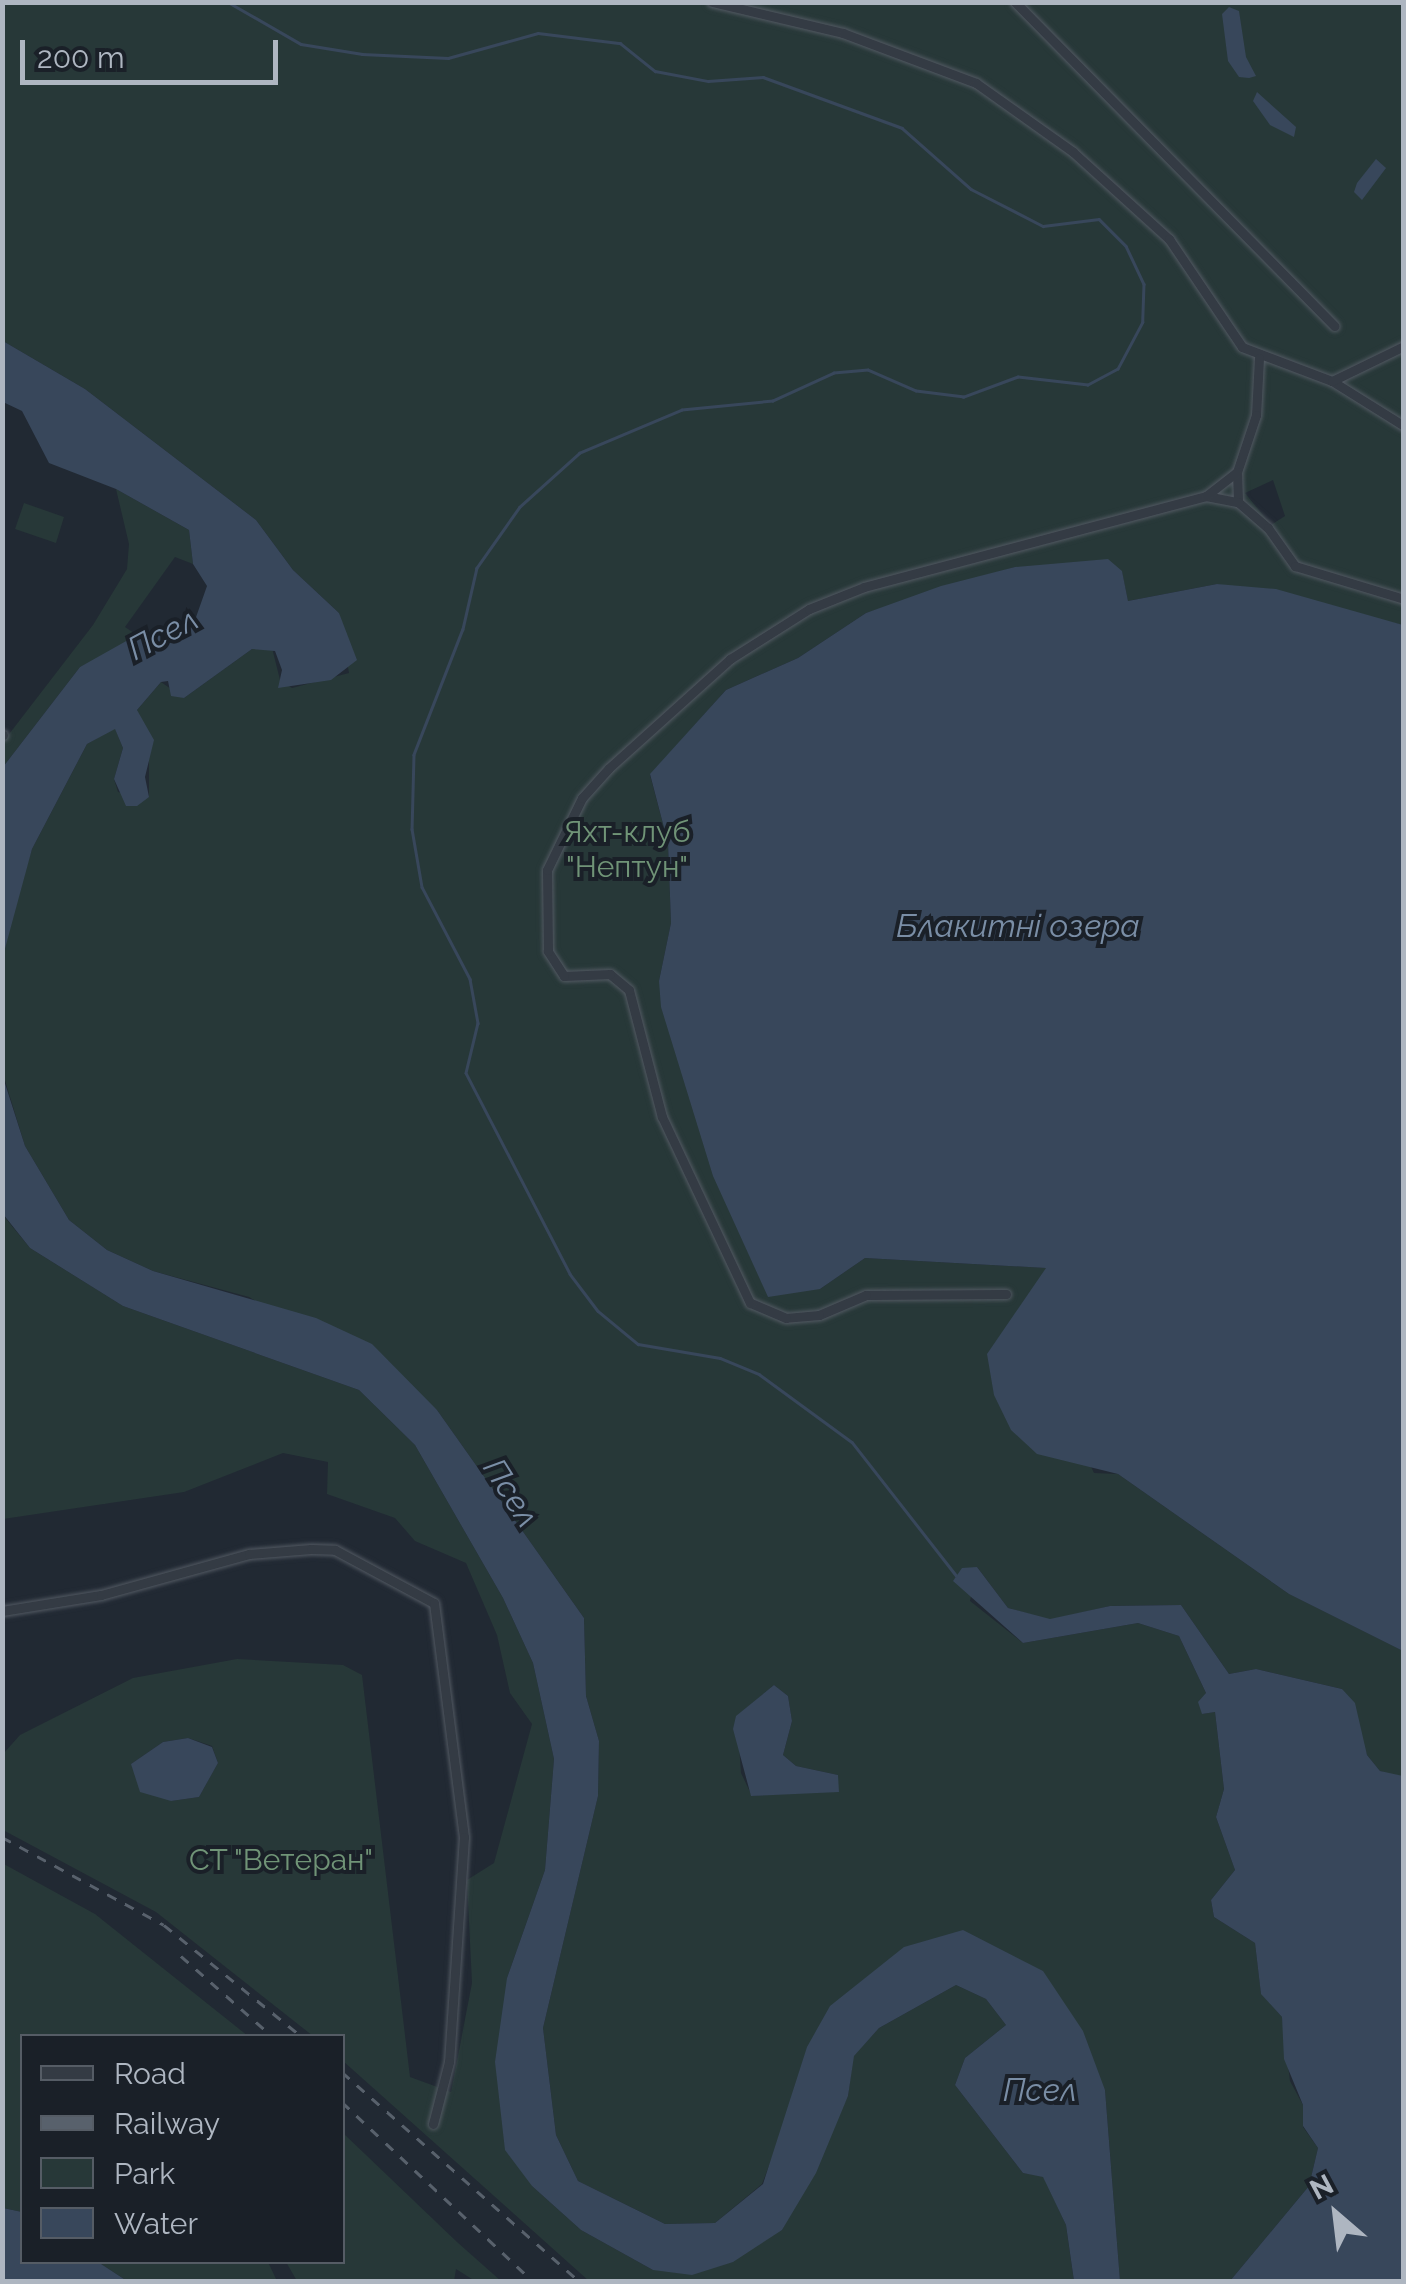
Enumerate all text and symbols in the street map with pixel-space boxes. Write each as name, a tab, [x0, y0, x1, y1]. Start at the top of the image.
scale bar	[25, 20, 282, 82]
text: 200 m	[37, 40, 125, 75]
water label: Псел	[121, 600, 205, 668]
park label: Яхт-клуб "Нептун"	[563, 814, 691, 884]
water label: Блакитні озера	[896, 907, 1140, 945]
water label: Псел	[475, 1451, 547, 1535]
park label: СТ "Ветеран"	[188, 1842, 374, 1878]
legend	[20, 2034, 345, 2264]
text: Road	[114, 2056, 186, 2091]
water label: Псел	[1003, 2071, 1077, 2109]
text: Railway	[114, 2106, 220, 2141]
text: Park	[114, 2156, 175, 2191]
north arrow	[1286, 2164, 1386, 2264]
text: N	[1304, 2167, 1339, 2207]
text: Water	[114, 2206, 198, 2241]

